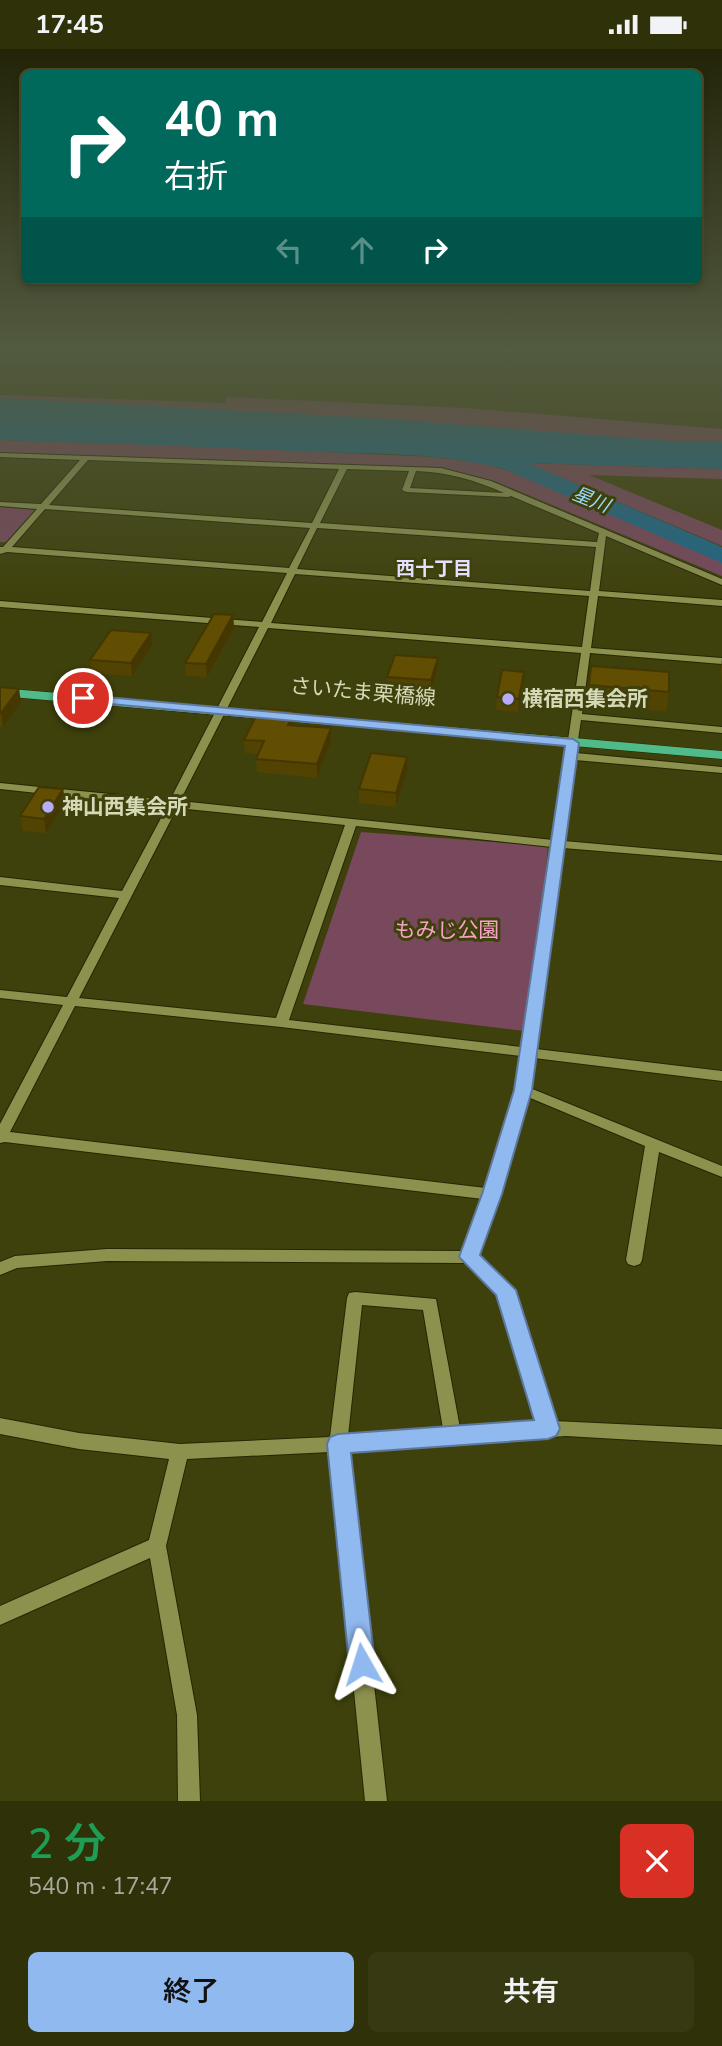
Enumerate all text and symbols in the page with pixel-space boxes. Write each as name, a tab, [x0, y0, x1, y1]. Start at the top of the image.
text: 17:45	[35, 7, 104, 42]
text: 40 m	[164, 86, 279, 153]
icon: right	[49, 98, 140, 189]
text: 右折	[164, 155, 228, 198]
icon: left	[270, 231, 308, 269]
icon: ahead	[343, 231, 381, 269]
icon: right	[416, 231, 454, 269]
water label: 星川	[569, 481, 615, 520]
district label: 西十丁目	[396, 556, 472, 582]
pin	[53, 668, 113, 728]
street label: さいたま栗橋線	[289, 672, 437, 712]
icon: arrive	[64, 679, 102, 717]
place label: 横宿西集会所	[522, 685, 648, 713]
marker: 横宿西集会所	[500, 691, 516, 707]
place label: 神山西集会所	[62, 793, 188, 821]
marker: 神山西集会所	[40, 799, 56, 815]
park label: もみじ公園	[395, 916, 500, 944]
position arrow	[325, 1627, 399, 1701]
text: 2 分	[28, 1816, 106, 1873]
button: close	[620, 1824, 694, 1898]
text: 540 m · 17:47	[28, 1871, 173, 1902]
button: 終了	[28, 1952, 354, 2032]
button: 共有	[368, 1952, 694, 2032]

